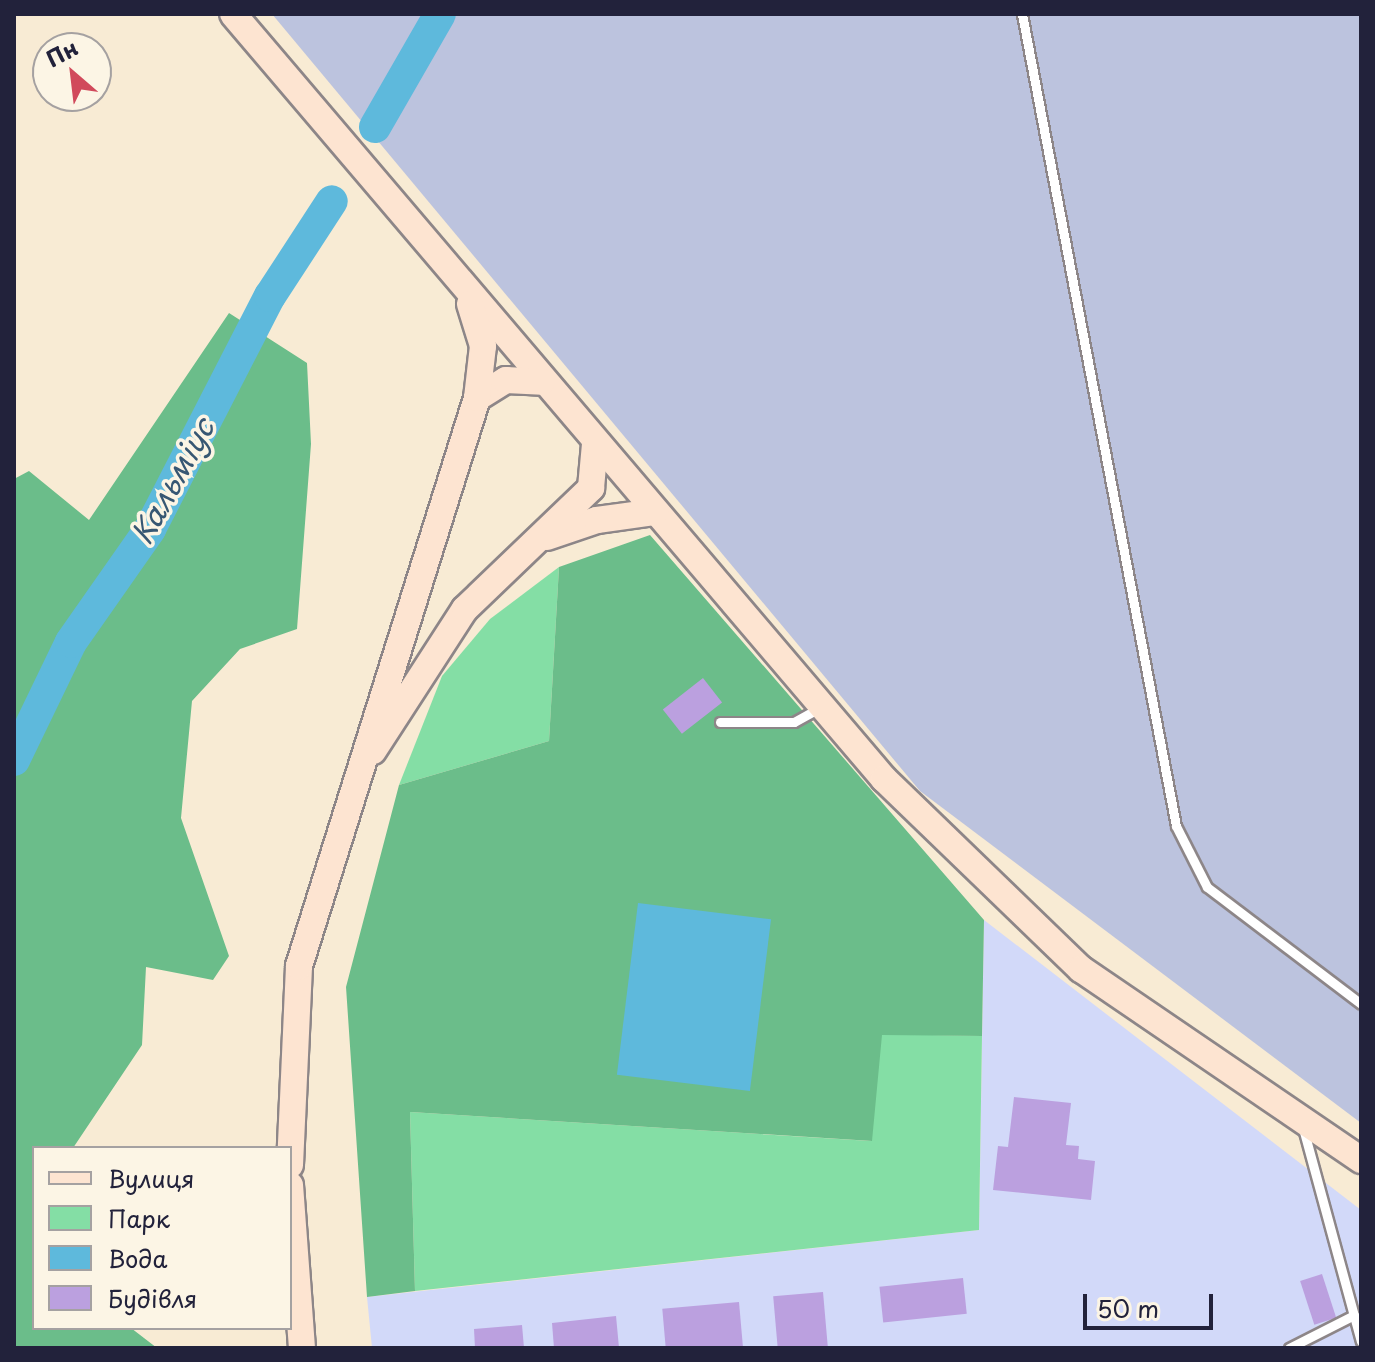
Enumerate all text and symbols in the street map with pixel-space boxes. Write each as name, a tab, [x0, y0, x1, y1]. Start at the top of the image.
text: Пн	[40, 30, 83, 74]
north arrow	[32, 32, 112, 112]
water label: Кальміус	[123, 412, 221, 550]
legend	[32, 1146, 292, 1330]
text: Вулиця	[108, 1160, 194, 1196]
text: Парк	[108, 1200, 170, 1236]
text: Вода	[108, 1240, 167, 1276]
scale bar	[1087, 1278, 1217, 1328]
text: Будівля	[108, 1280, 197, 1316]
text: 50 m	[1097, 1290, 1159, 1326]

